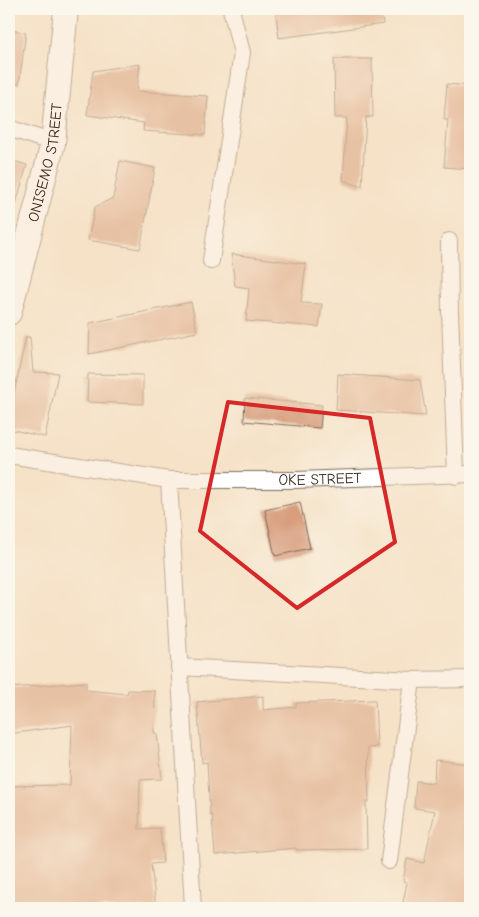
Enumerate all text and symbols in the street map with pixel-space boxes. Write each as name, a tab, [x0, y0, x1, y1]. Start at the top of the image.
street label: ONISEMO STREET	[24, 102, 66, 224]
street label: OKE STREET	[278, 469, 362, 489]

